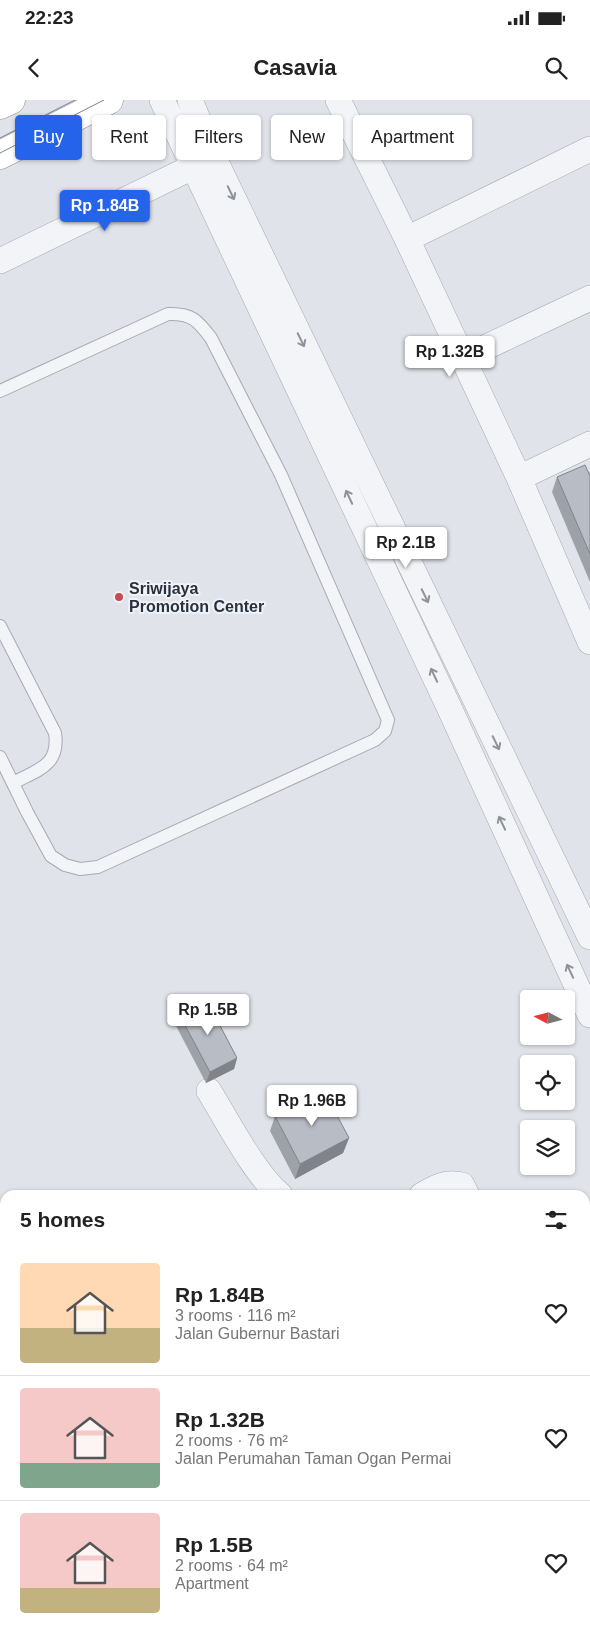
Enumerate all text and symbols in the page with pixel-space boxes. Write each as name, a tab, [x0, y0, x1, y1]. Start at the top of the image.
text: 22:23	[25, 7, 74, 28]
icon: back	[20, 54, 48, 82]
icon: search	[542, 54, 570, 82]
text: Casavia	[253, 55, 337, 80]
chip: Buy	[15, 115, 82, 160]
chip: Rent	[92, 115, 166, 160]
chip: Filters	[176, 115, 261, 160]
chip: New	[271, 115, 343, 160]
chip: Apartment	[353, 115, 472, 160]
one-way arrow	[226, 185, 236, 200]
pin: Rp 1.84B	[53, 190, 157, 232]
text: Rp 1.84B	[71, 197, 139, 214]
one-way arrow	[297, 332, 307, 347]
pin: Rp 1.32B	[398, 336, 502, 378]
text: Rp 1.32B	[416, 343, 484, 360]
one-way arrow	[344, 490, 354, 505]
pin: Rp 2.1B	[360, 526, 452, 569]
text: Rp 2.1B	[376, 534, 436, 551]
place label: Sriwijaya Promotion Center	[129, 580, 264, 615]
one-way arrow	[421, 588, 431, 603]
marker: Sriwijaya Promotion Center	[113, 591, 125, 603]
one-way arrow	[429, 668, 438, 683]
one-way arrow	[491, 735, 501, 750]
one-way arrow	[497, 816, 506, 831]
one-way arrow	[564, 963, 574, 978]
north arrow	[520, 990, 575, 1045]
map controls	[520, 990, 575, 1175]
pin: Rp 1.5B	[162, 994, 254, 1036]
text: Rp 1.5B	[178, 1001, 238, 1018]
button: locate	[520, 1055, 575, 1110]
pin: Rp 1.96B	[260, 1084, 364, 1127]
text: Rp 1.96B	[278, 1092, 346, 1109]
button: layers	[520, 1120, 575, 1175]
icon: filters	[542, 1206, 570, 1234]
text: 5 homes	[20, 1208, 105, 1231]
icon: home	[60, 1283, 120, 1343]
text: Rp 1.84B	[175, 1283, 265, 1306]
icon: heart	[542, 1299, 570, 1327]
text: 3 rooms · 116 m²	[175, 1307, 296, 1324]
text: Jalan Gubernur Bastari	[175, 1325, 340, 1342]
icon: home	[60, 1408, 120, 1468]
text: Rp 1.32B	[175, 1408, 265, 1431]
icon: heart	[542, 1424, 570, 1452]
text: 2 rooms · 76 m²	[175, 1432, 288, 1449]
text: Jalan Perumahan Taman Ogan Permai	[175, 1450, 451, 1467]
icon: home	[60, 1533, 120, 1593]
text: Rp 1.5B	[175, 1533, 253, 1556]
icon: heart	[542, 1549, 570, 1577]
text: 2 rooms · 64 m²	[175, 1557, 288, 1574]
text: Apartment	[175, 1575, 249, 1592]

